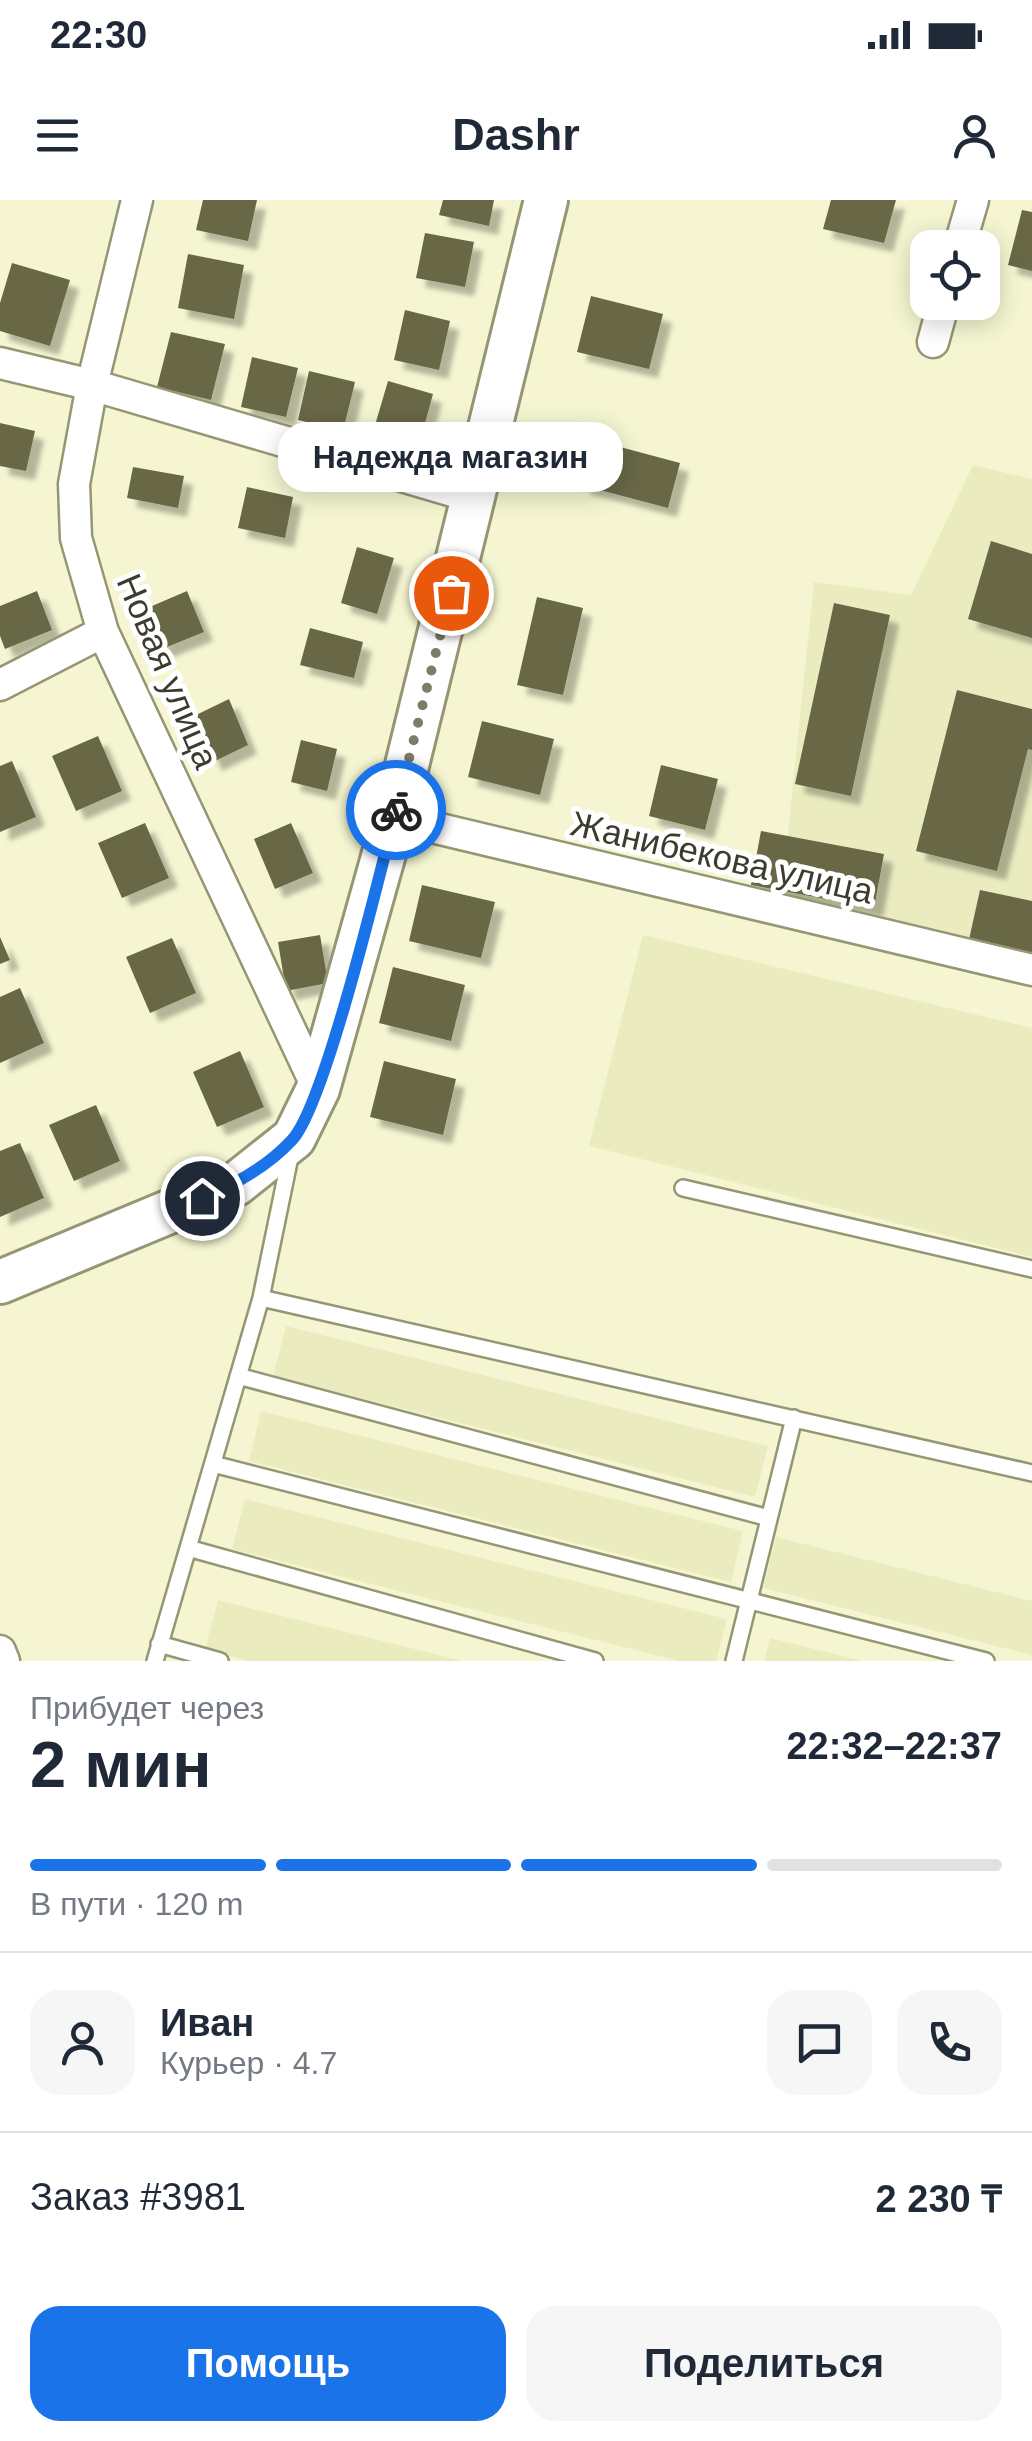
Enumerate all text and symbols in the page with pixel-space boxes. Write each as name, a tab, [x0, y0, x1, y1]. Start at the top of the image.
text: 22:30	[50, 14, 147, 56]
icon: menu	[30, 108, 85, 163]
icon: person	[947, 108, 1002, 163]
text: Dashr	[452, 109, 580, 160]
map controls	[910, 230, 1000, 320]
button: locate	[910, 230, 1000, 320]
callout: Надежда магазин	[278, 423, 624, 493]
text: Надежда магазин	[313, 439, 588, 475]
pin	[409, 551, 494, 636]
icon: bag	[424, 566, 479, 621]
street label: Новая улица	[110, 568, 227, 775]
courier	[346, 760, 446, 860]
icon: bike	[369, 783, 424, 838]
street label: Жанибекова улица	[567, 803, 877, 911]
pin	[160, 1156, 245, 1241]
icon: home	[175, 1171, 230, 1226]
text: Прибудет через	[30, 1690, 264, 1726]
text: 22:32–22:37	[786, 1725, 1002, 1767]
text: 2 мин	[30, 1728, 212, 1801]
text: В пути · 120 m	[30, 1886, 243, 1922]
button: person	[30, 1990, 135, 2095]
button: chat	[767, 1990, 872, 2095]
button: phone	[897, 1990, 1002, 2095]
text: Иван	[160, 2002, 254, 2044]
text: Курьер · 4.7	[160, 2045, 337, 2081]
text: Заказ #3981	[30, 2176, 246, 2218]
text: 2 230 ₸	[876, 2178, 1002, 2220]
button: Помощь	[30, 2306, 506, 2421]
button: Поделиться	[526, 2306, 1002, 2421]

